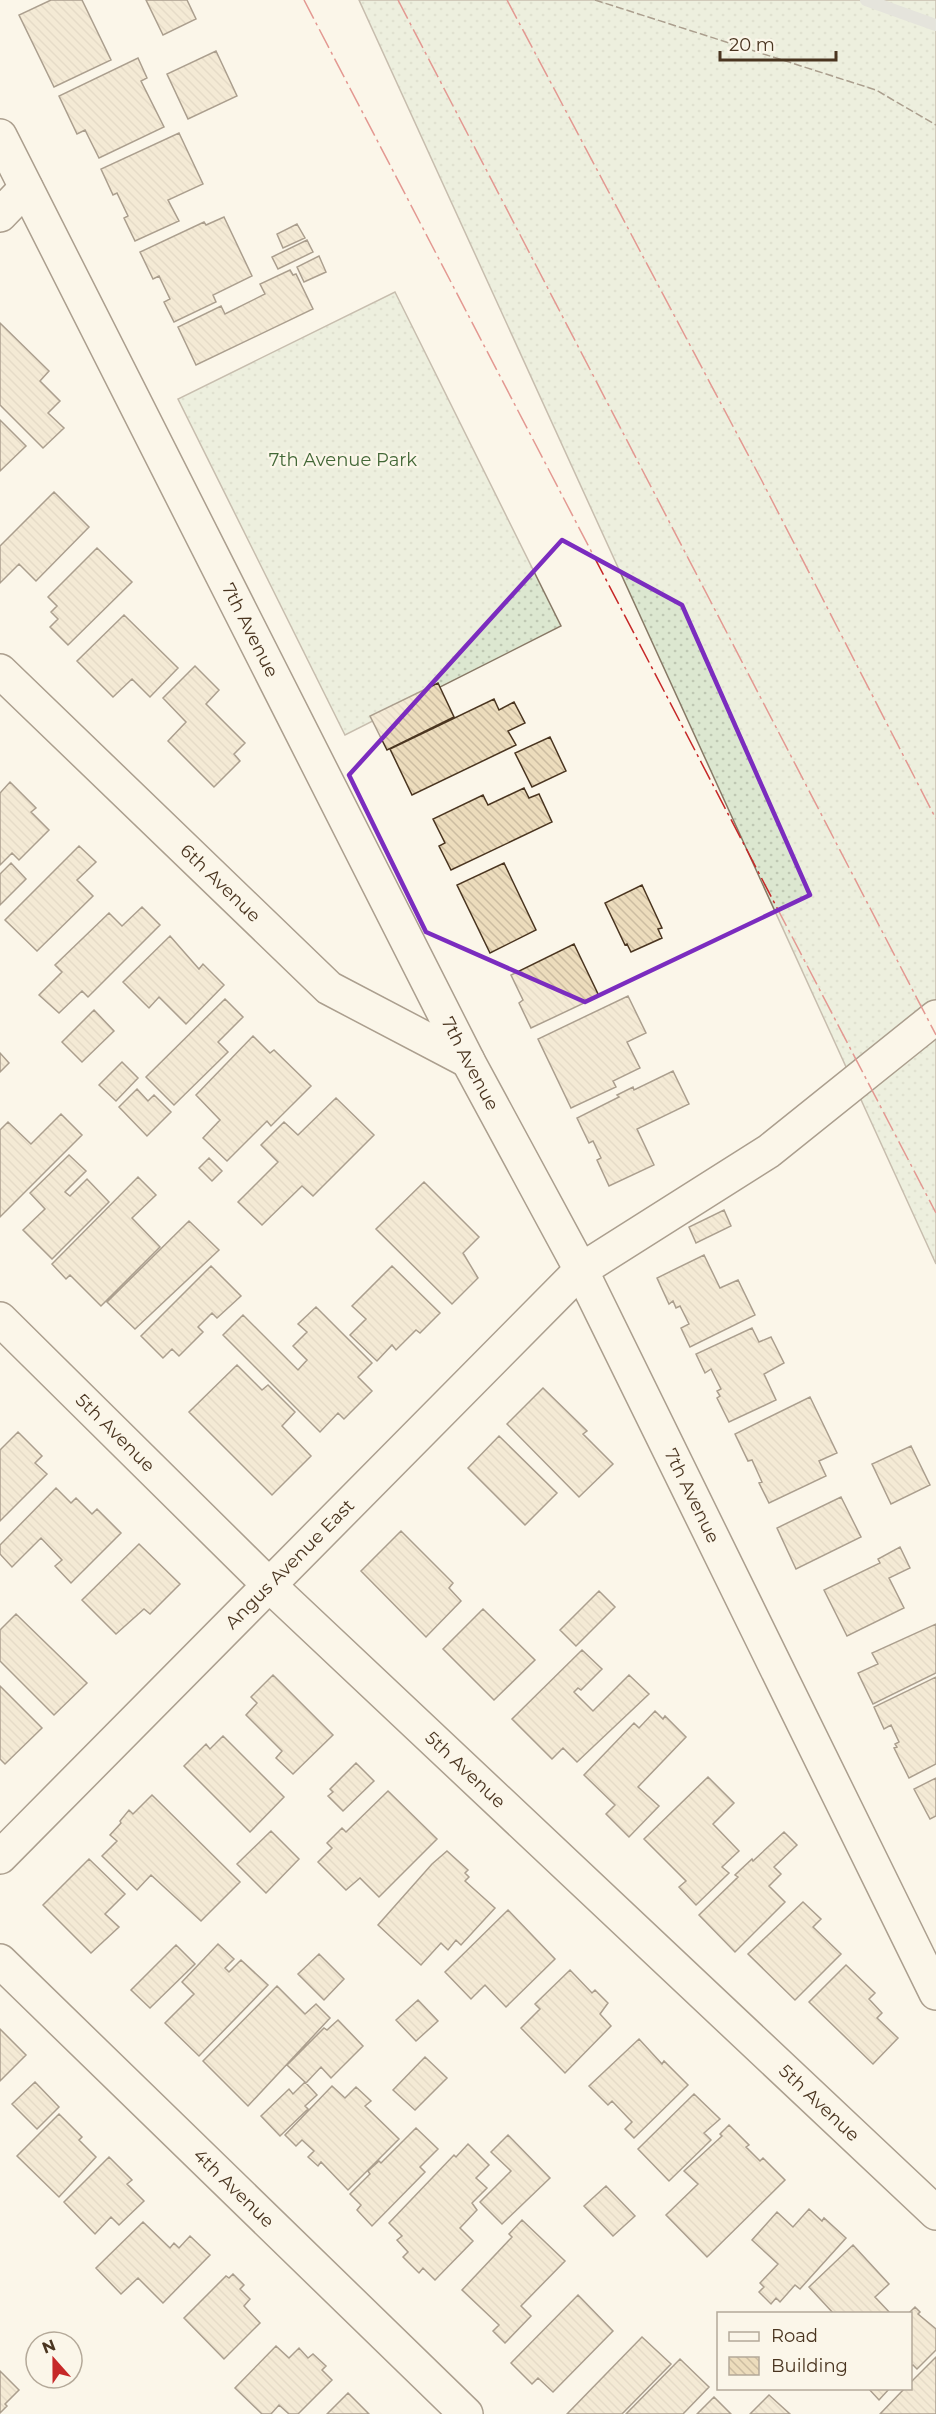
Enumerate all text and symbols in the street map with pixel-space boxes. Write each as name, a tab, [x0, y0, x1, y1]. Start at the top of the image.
scale bar	[720, 24, 836, 62]
text: 20 m	[729, 34, 775, 56]
park label: 7th Avenue Park	[269, 449, 417, 471]
street label: 7th Avenue	[217, 580, 283, 681]
street label: 6th Avenue	[176, 840, 265, 927]
street label: 7th Avenue	[437, 1013, 504, 1114]
street label: 5th Avenue	[71, 1389, 159, 1477]
street label: 7th Avenue	[659, 1445, 724, 1547]
street label: Angus Avenue East	[221, 1494, 359, 1634]
street label: 5th Avenue	[421, 1727, 510, 1813]
street label: 5th Avenue	[774, 2060, 864, 2146]
street label: 4th Avenue	[189, 2144, 279, 2232]
legend	[717, 2312, 912, 2390]
text: Road	[771, 2325, 818, 2347]
north arrow	[24, 2330, 84, 2390]
text: N	[39, 2335, 58, 2358]
text: Building	[771, 2355, 848, 2377]

